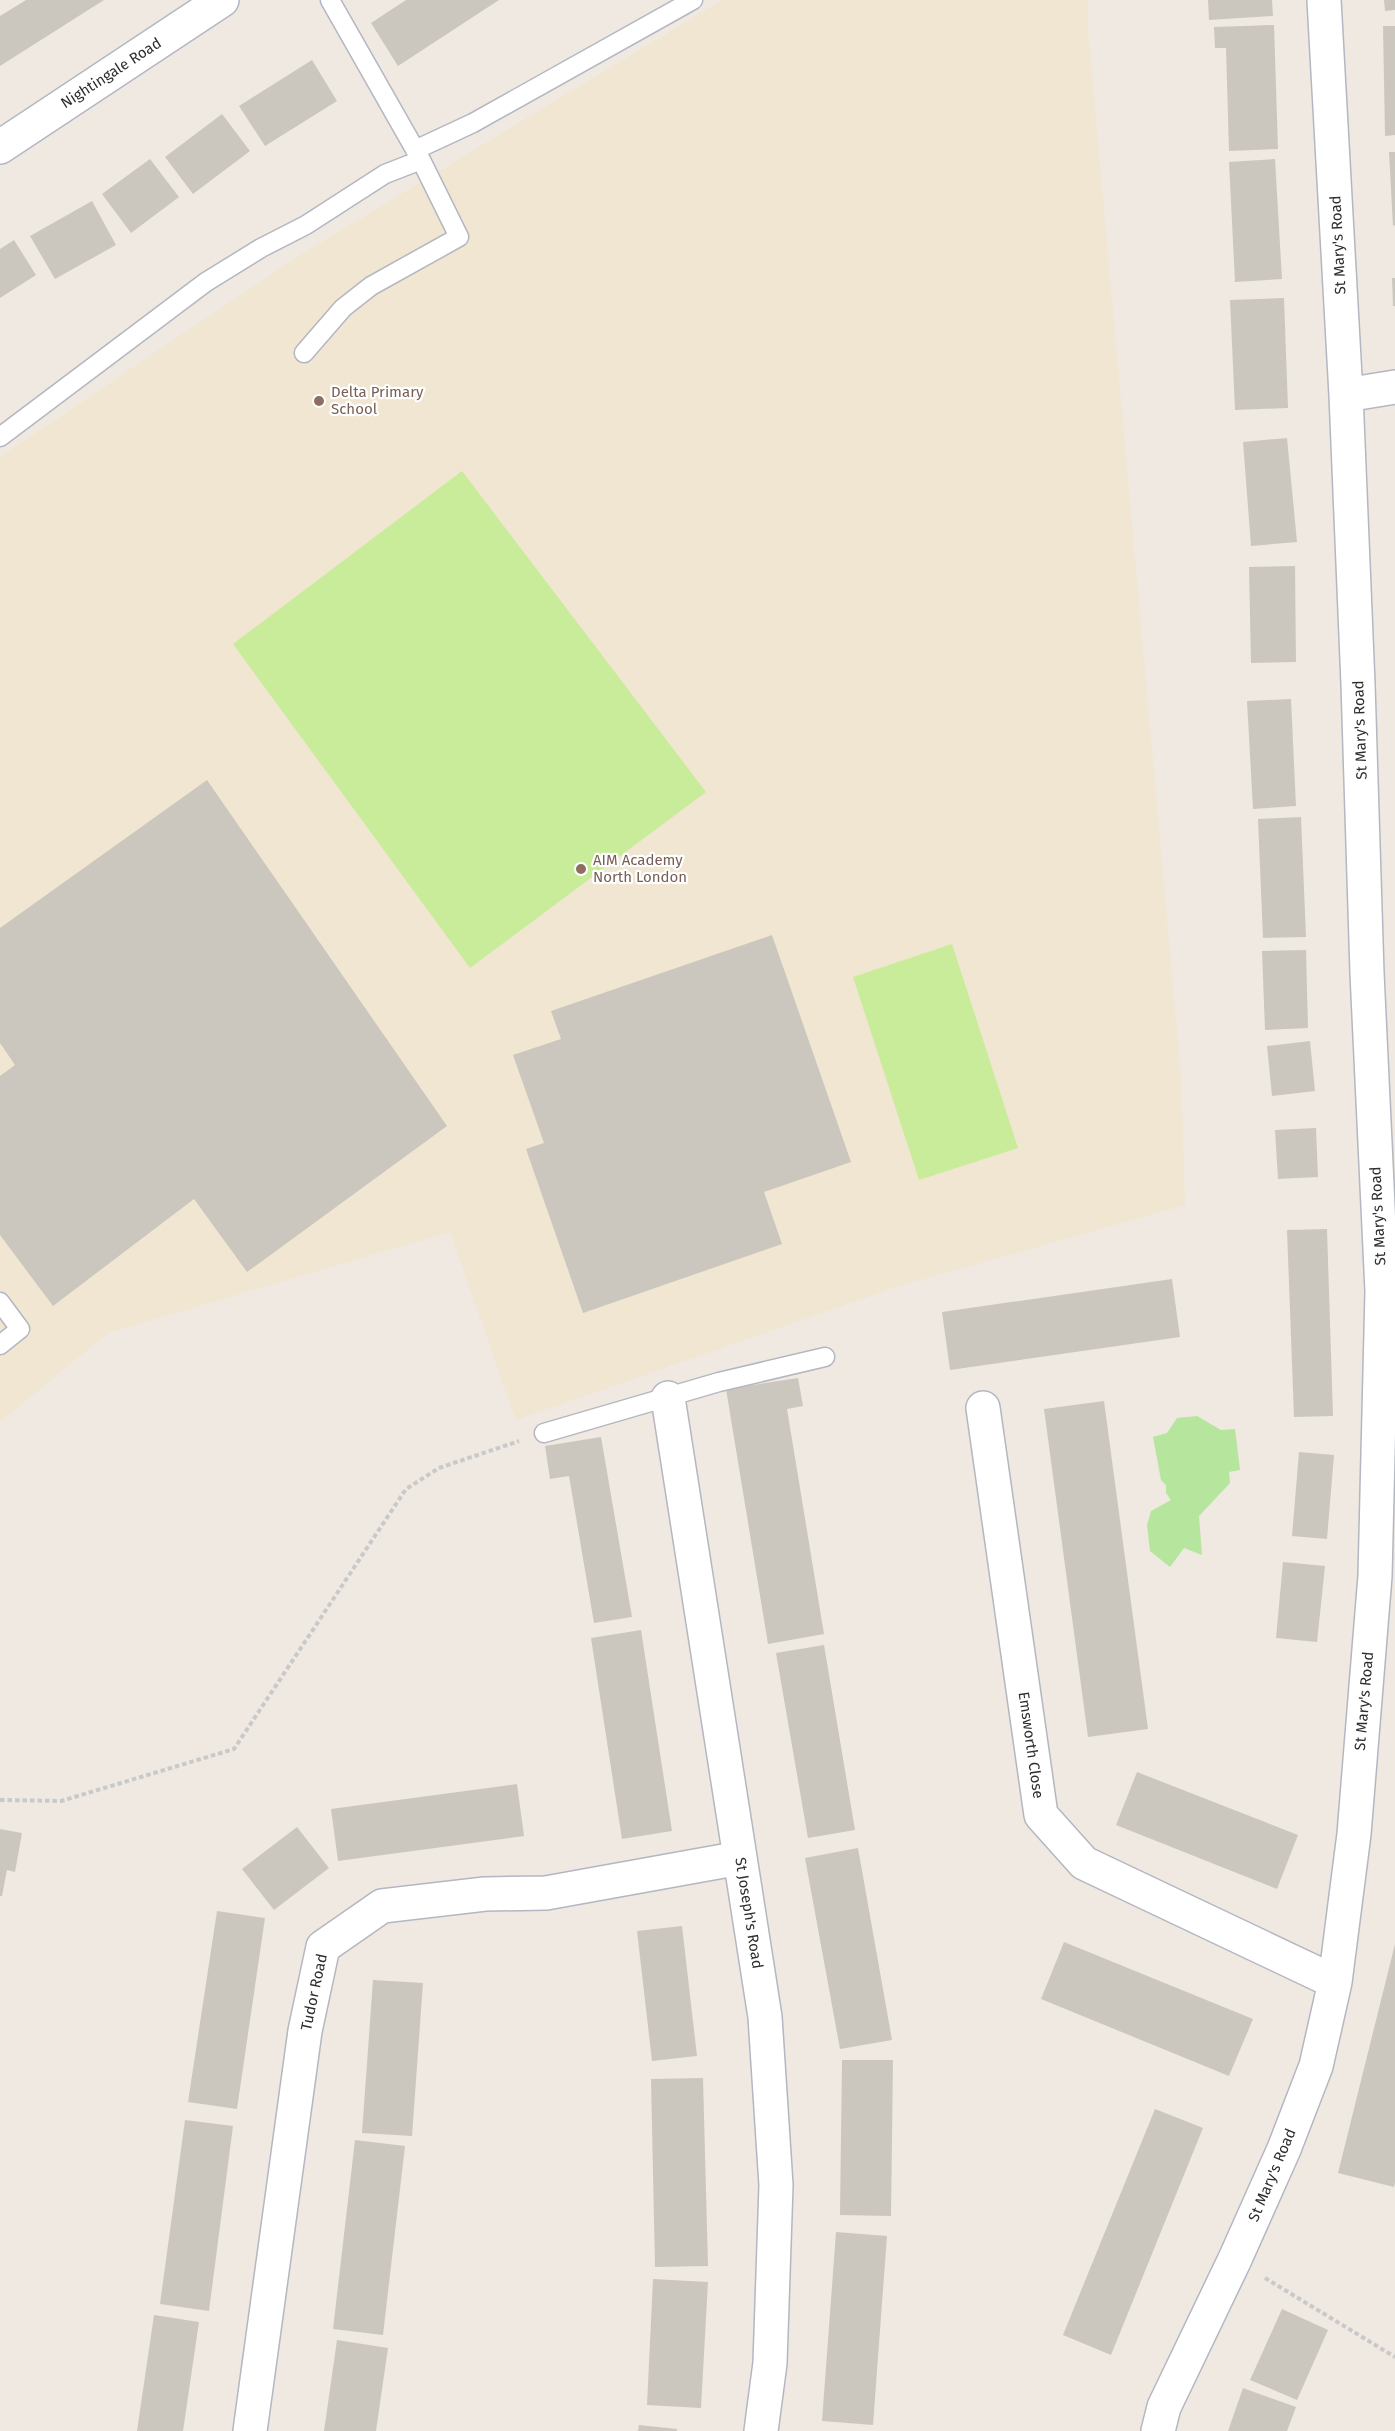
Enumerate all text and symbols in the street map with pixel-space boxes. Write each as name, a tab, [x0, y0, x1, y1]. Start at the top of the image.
street label: Nightingale Road	[57, 34, 165, 112]
street label: St Mary's Road	[1326, 195, 1350, 295]
place label: Delta Primary School	[331, 383, 424, 418]
marker: Delta Primary School	[312, 394, 326, 408]
street label: St Mary's Road	[1349, 680, 1371, 780]
place label: AIM Academy North London	[593, 851, 687, 886]
marker: AIM Academy North London	[574, 862, 588, 876]
street label: St Mary's Road	[1366, 1166, 1390, 1266]
street label: St Mary's Road	[1351, 1651, 1377, 1751]
street label: Emsworth Close	[1015, 1690, 1047, 1800]
street label: St Joseph's Road	[731, 1856, 767, 1970]
street label: Tudor Road	[297, 1952, 331, 2032]
street label: St Mary's Road	[1244, 2126, 1300, 2224]

